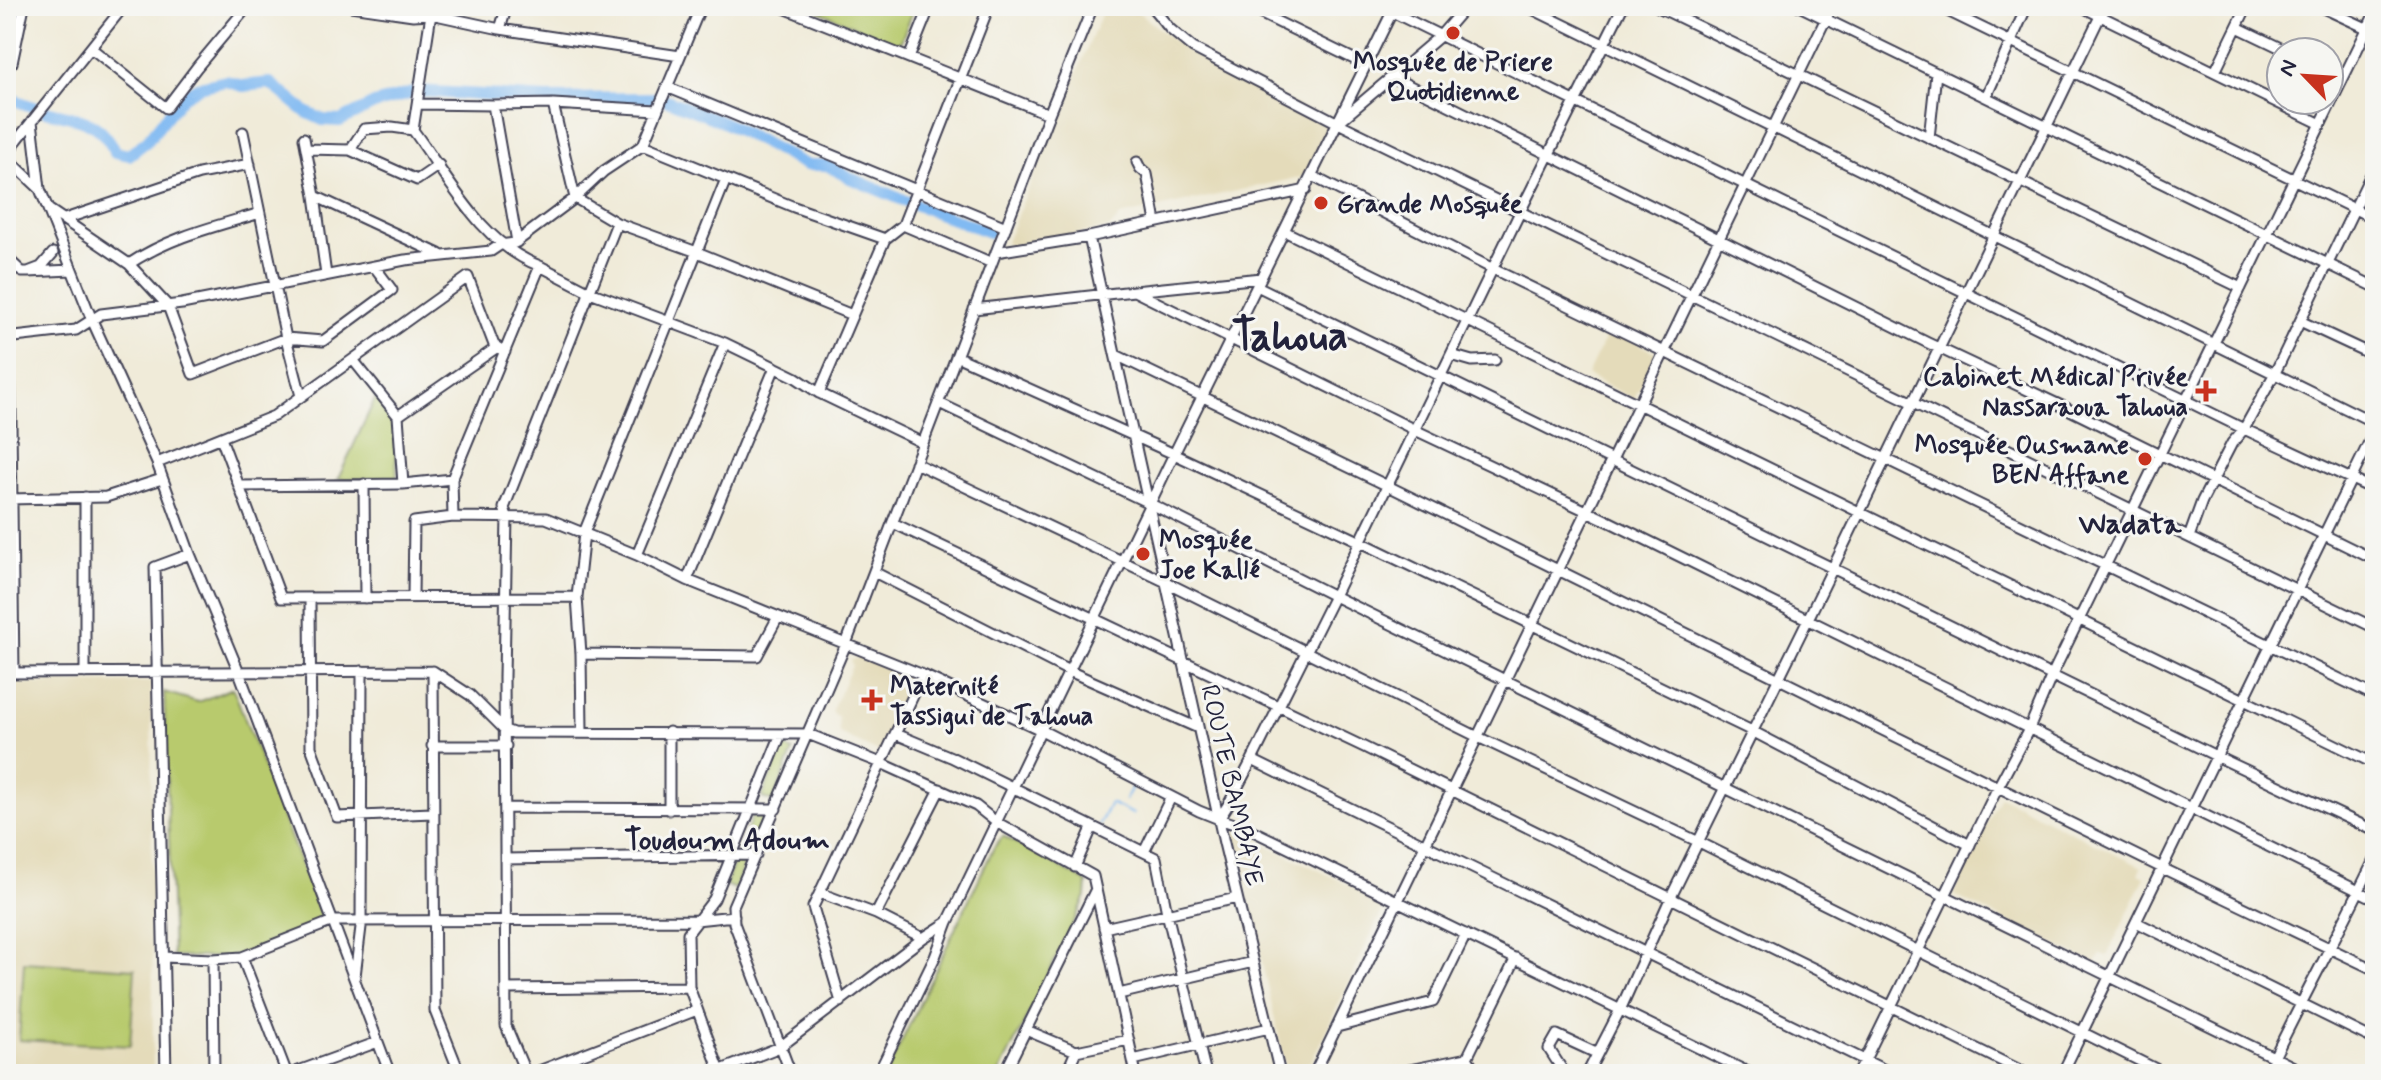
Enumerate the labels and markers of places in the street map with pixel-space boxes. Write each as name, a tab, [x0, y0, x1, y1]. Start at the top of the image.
marker: Mosquée de Priere Quotidienne	[1444, 24, 1462, 42]
place label: Mosquée de Priere Quotidienne	[1353, 46, 1553, 110]
place label: Grande Mosquée	[1337, 188, 1523, 222]
marker: Grande Mosquée	[1312, 194, 1330, 212]
place label: Cabinet Médical Privée Nassaraoua Tahoua	[1923, 361, 2188, 425]
marker: Cabinet Médical Privée Nassaraoua Tahoua	[2195, 380, 2217, 402]
place label: Mosquée Ousmane BEN Affane	[1915, 429, 2129, 493]
marker: Mosquée Ousmane BEN Affane	[2136, 450, 2154, 468]
place label: Mosquée Joe Kallé	[1159, 524, 1260, 588]
marker: Mosquée Joe Kallé	[1134, 545, 1152, 563]
place label: Maternité Tassigui de Tahoua	[890, 670, 1093, 735]
marker: Maternité Tassigui de Tahoua	[861, 689, 883, 711]

